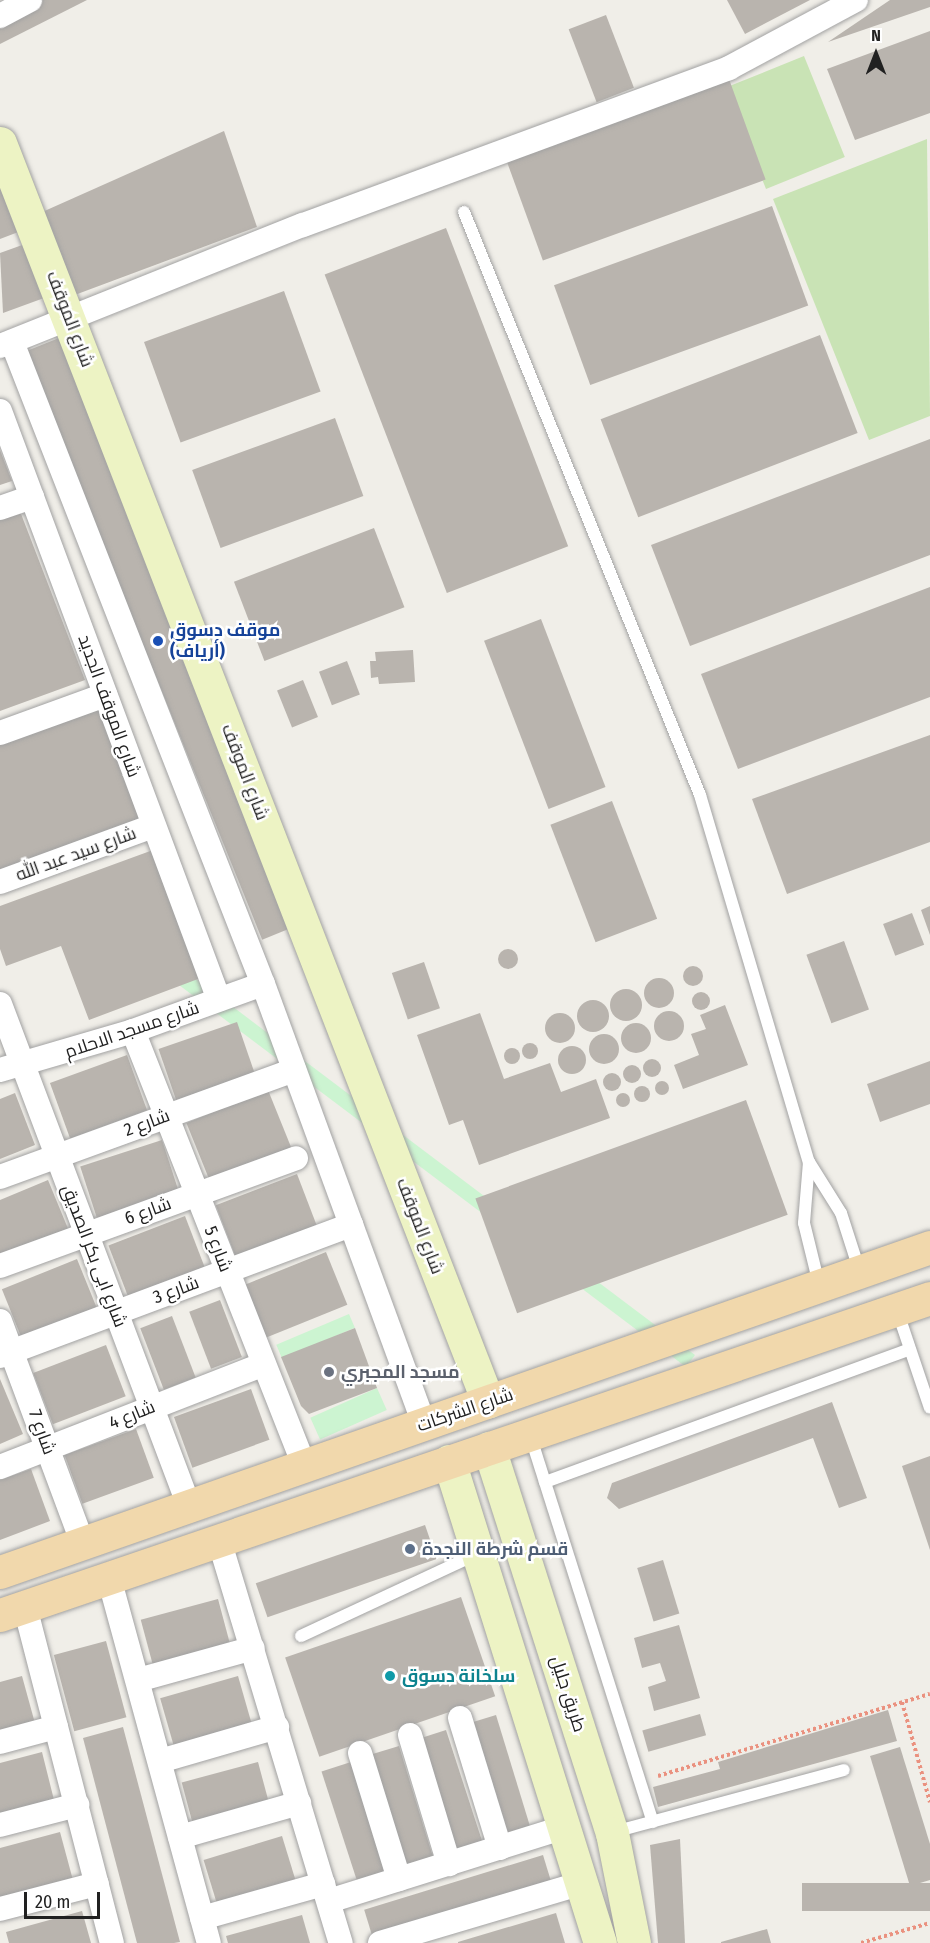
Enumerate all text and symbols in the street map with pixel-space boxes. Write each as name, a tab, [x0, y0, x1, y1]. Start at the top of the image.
north arrow	[846, 24, 906, 84]
text: N	[871, 26, 881, 45]
street label: شارع الموقف	[42, 268, 98, 370]
place label: موقف دسوق (أرياف)	[170, 620, 280, 662]
street label: شارع الموقف الجديد	[73, 632, 145, 780]
marker: موقف دسوق (أرياف)	[151, 634, 165, 648]
street label: شارع الموقف	[217, 721, 273, 823]
street label: شارع سيد عبد الله	[13, 822, 139, 886]
street label: شارع مسجد الاحلام	[62, 997, 202, 1063]
street label: شارع 2	[121, 1105, 173, 1141]
street label: شارع الموقف	[392, 1175, 448, 1277]
street label: شارع ابى بكر الصديق	[57, 1182, 131, 1330]
street label: شارع 6	[122, 1193, 174, 1229]
street label: شارع 5	[199, 1223, 237, 1275]
street label: شارع 3	[150, 1272, 202, 1308]
place label: مسجد المجبري	[341, 1361, 460, 1383]
marker: مسجد المجبري	[322, 1365, 336, 1379]
street label: شارع الشركات	[414, 1383, 516, 1437]
street label: شارع 4	[106, 1396, 158, 1434]
street label: شارع 7	[24, 1407, 60, 1457]
place label: قسم شرطة النجدة	[422, 1538, 568, 1560]
marker: قسم شرطة النجدة	[403, 1542, 417, 1556]
street label: طريق جليل	[546, 1653, 590, 1735]
place label: سلخانة دسوق	[402, 1665, 515, 1687]
marker: سلخانة دسوق	[383, 1669, 397, 1683]
scale bar	[27, 1880, 104, 1918]
text: 20 m	[35, 1891, 70, 1913]

